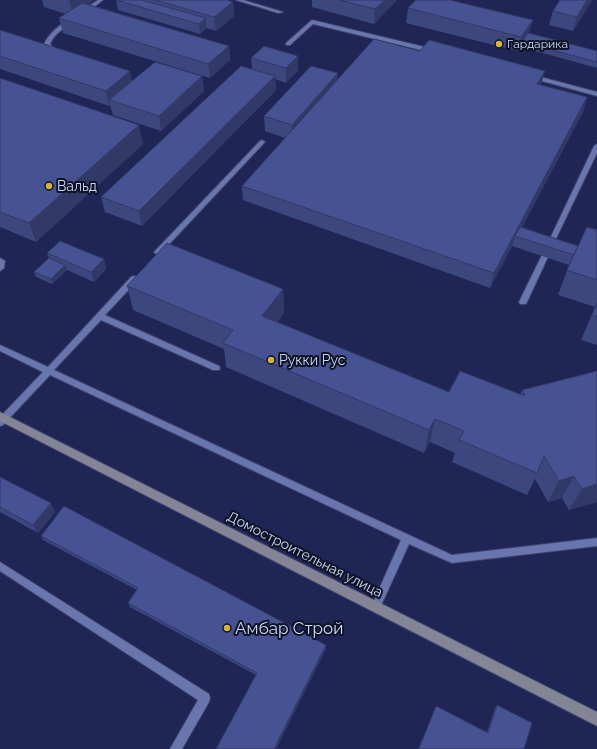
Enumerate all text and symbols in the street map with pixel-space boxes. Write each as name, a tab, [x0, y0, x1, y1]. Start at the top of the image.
place label: Гардарика	[507, 37, 568, 51]
marker: Гардарика	[494, 39, 504, 49]
place label: Вальд	[57, 178, 97, 194]
marker: Вальд	[44, 181, 54, 191]
place label: Рукки Рус	[279, 352, 346, 368]
marker: Рукки Рус	[266, 355, 276, 365]
street label: Домостроительная улица	[225, 508, 385, 600]
place label: Амбар Строй	[235, 618, 343, 638]
marker: Амбар Строй	[222, 623, 232, 633]

